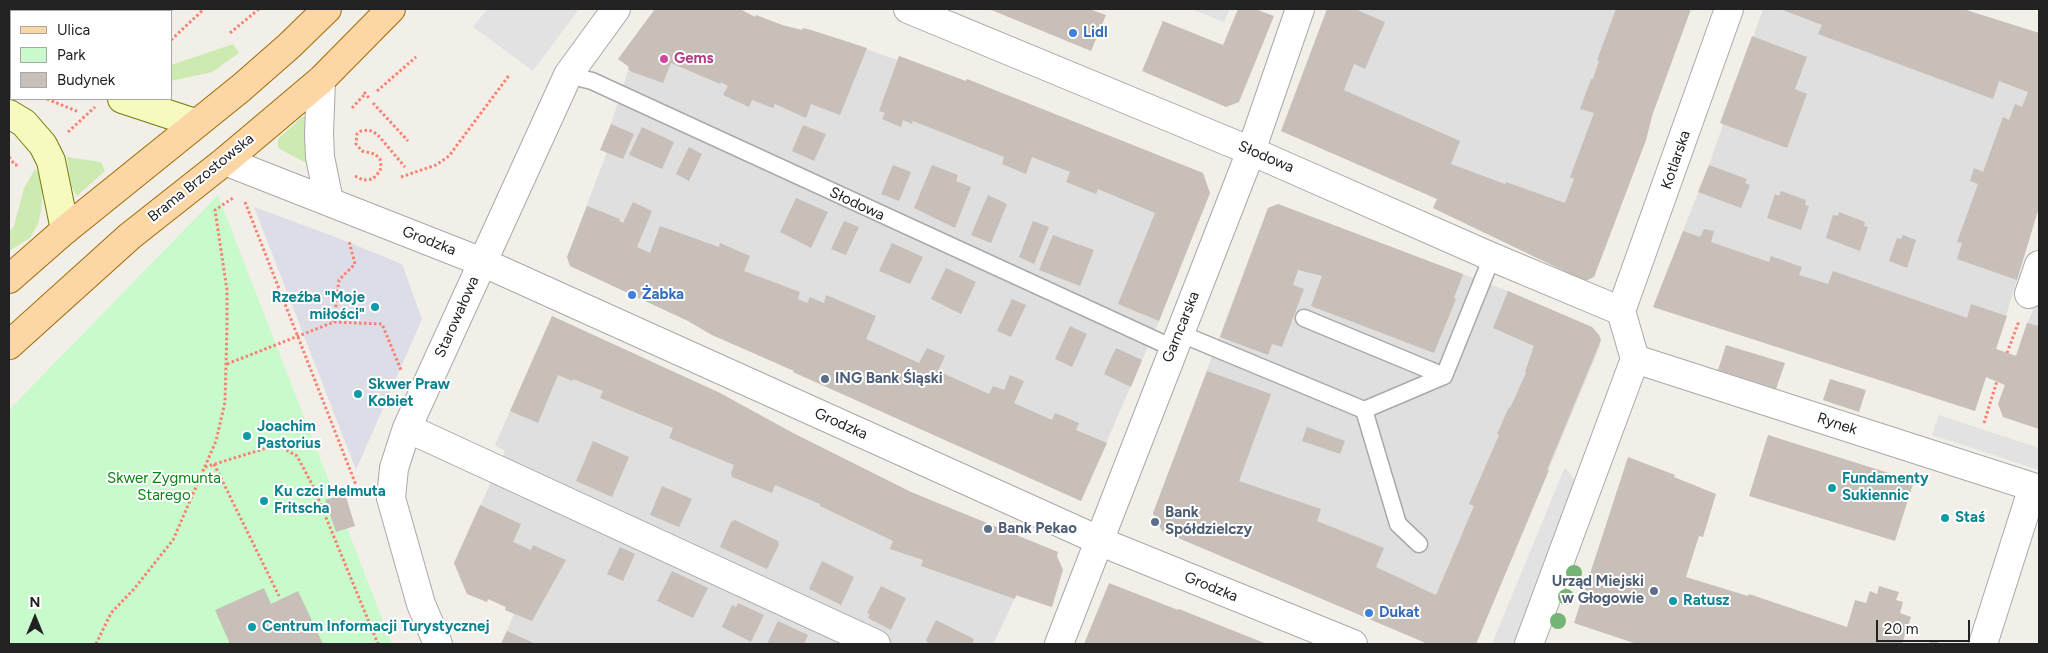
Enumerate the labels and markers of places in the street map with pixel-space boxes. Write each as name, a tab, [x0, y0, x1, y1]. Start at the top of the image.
place label: Lidl	[1083, 24, 1108, 42]
marker: Lidl	[1067, 27, 1079, 39]
place label: Gems	[674, 50, 714, 68]
marker: Gems	[658, 53, 670, 65]
place label: Żabka	[642, 286, 684, 304]
place label: Rzeźba "Moje miłości"	[272, 289, 365, 324]
marker: Żabka	[626, 289, 638, 301]
marker: Rzeźba "Moje miłości"	[369, 301, 381, 313]
place label: ING Bank Śląski	[835, 370, 943, 388]
marker: ING Bank Śląski	[819, 373, 831, 385]
place label: Skwer Praw Kobiet	[368, 376, 450, 411]
marker: Skwer Praw Kobiet	[352, 388, 364, 400]
place label: Joachim Pastorius	[257, 418, 321, 453]
marker: Joachim Pastorius	[241, 430, 253, 442]
place label: Fundamenty Sukiennic	[1842, 470, 1929, 505]
marker: Fundamenty Sukiennic	[1826, 482, 1838, 494]
place label: Ku czci Helmuta Fritscha	[274, 483, 386, 518]
marker: Ku czci Helmuta Fritscha	[258, 495, 270, 507]
place label: Bank Spółdzielczy	[1165, 504, 1252, 539]
place label: Staś	[1955, 509, 1985, 527]
marker: Staś	[1939, 512, 1951, 524]
marker: Bank Spółdzielczy	[1149, 516, 1161, 528]
place label: Bank Pekao	[998, 520, 1077, 538]
marker: Bank Pekao	[982, 523, 994, 535]
place label: Urząd Miejski w Głogowie	[1552, 573, 1644, 608]
marker: Urząd Miejski w Głogowie	[1648, 585, 1660, 597]
place label: Ratusz	[1683, 592, 1729, 610]
marker: Ratusz	[1667, 595, 1679, 607]
place label: Dukat	[1379, 604, 1420, 622]
marker: Dukat	[1363, 607, 1375, 619]
place label: Centrum Informacji Turystycznej	[262, 618, 490, 636]
marker: Centrum Informacji Turystycznej	[246, 621, 258, 633]

